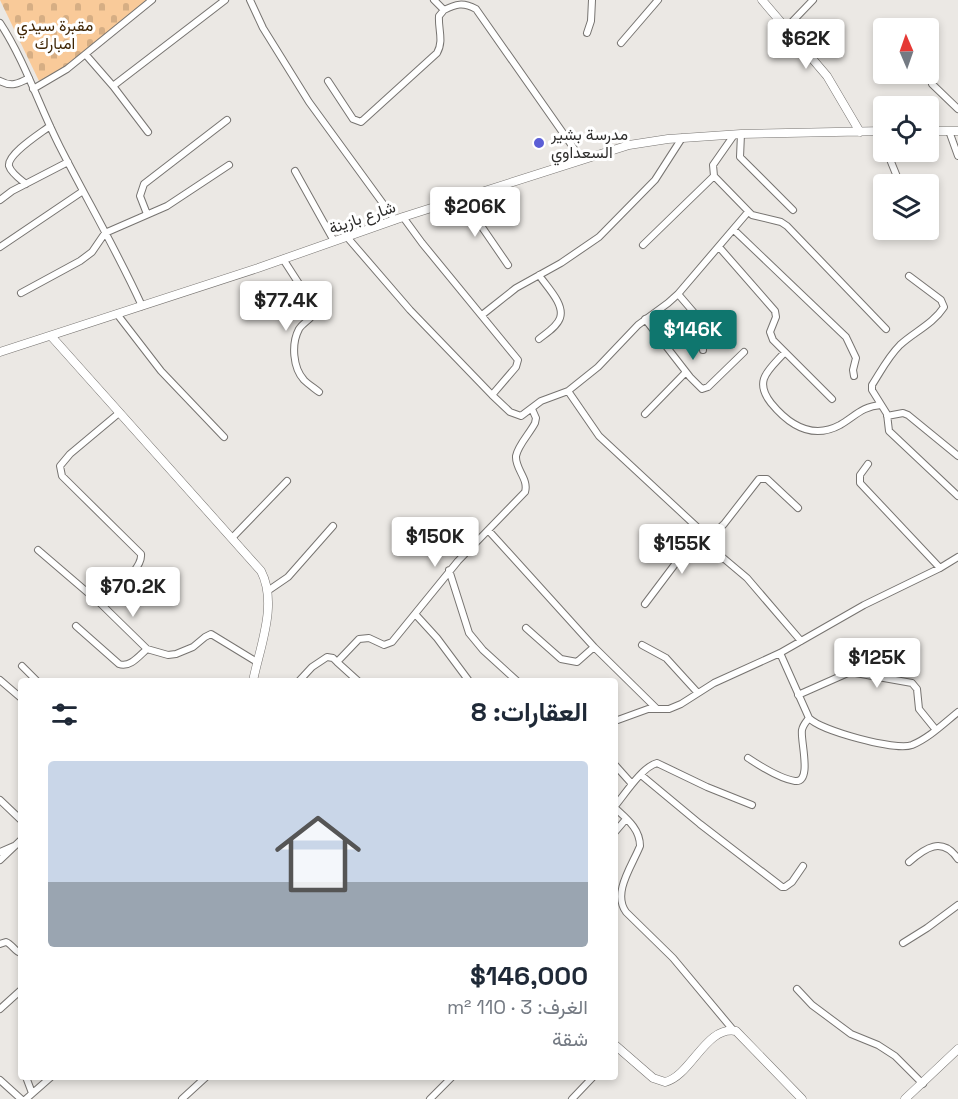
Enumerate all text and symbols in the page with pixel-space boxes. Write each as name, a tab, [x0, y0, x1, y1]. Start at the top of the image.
park label: مقبرة سيدي امبارك	[17, 15, 93, 54]
north arrow	[873, 18, 939, 84]
map controls	[873, 18, 939, 240]
pin: $62K	[770, 19, 842, 70]
text: $62K	[782, 25, 830, 51]
button: locate	[873, 96, 939, 162]
place label: مدرسة بشير السعداوي	[550, 124, 628, 166]
marker: مدرسة بشير السعداوي	[532, 136, 546, 150]
button: layers	[873, 174, 939, 240]
pin: $206K	[433, 187, 517, 238]
text: $206K	[444, 193, 506, 219]
street label: شارع بازينة	[326, 196, 399, 240]
pin: $77.4K	[237, 281, 335, 332]
text: $77.4K	[254, 287, 318, 313]
pin: $146K	[651, 310, 735, 361]
text: $146K	[664, 316, 722, 342]
pin: $150K	[393, 517, 477, 568]
text: $150K	[406, 523, 464, 549]
pin: $155K	[640, 524, 724, 575]
text: $155K	[653, 530, 711, 556]
pin: $70.2K	[84, 567, 182, 618]
text: $70.2K	[100, 573, 166, 599]
pin: $125K	[835, 638, 919, 689]
text: $125K	[848, 644, 906, 670]
text: العقارات: 8	[471, 695, 588, 729]
icon: filters	[48, 698, 81, 731]
icon: home	[264, 800, 372, 908]
text: $146,000	[470, 959, 588, 993]
text: الغرف: 3 · 110 m²	[447, 994, 588, 1020]
text: شقة	[552, 1026, 588, 1052]

